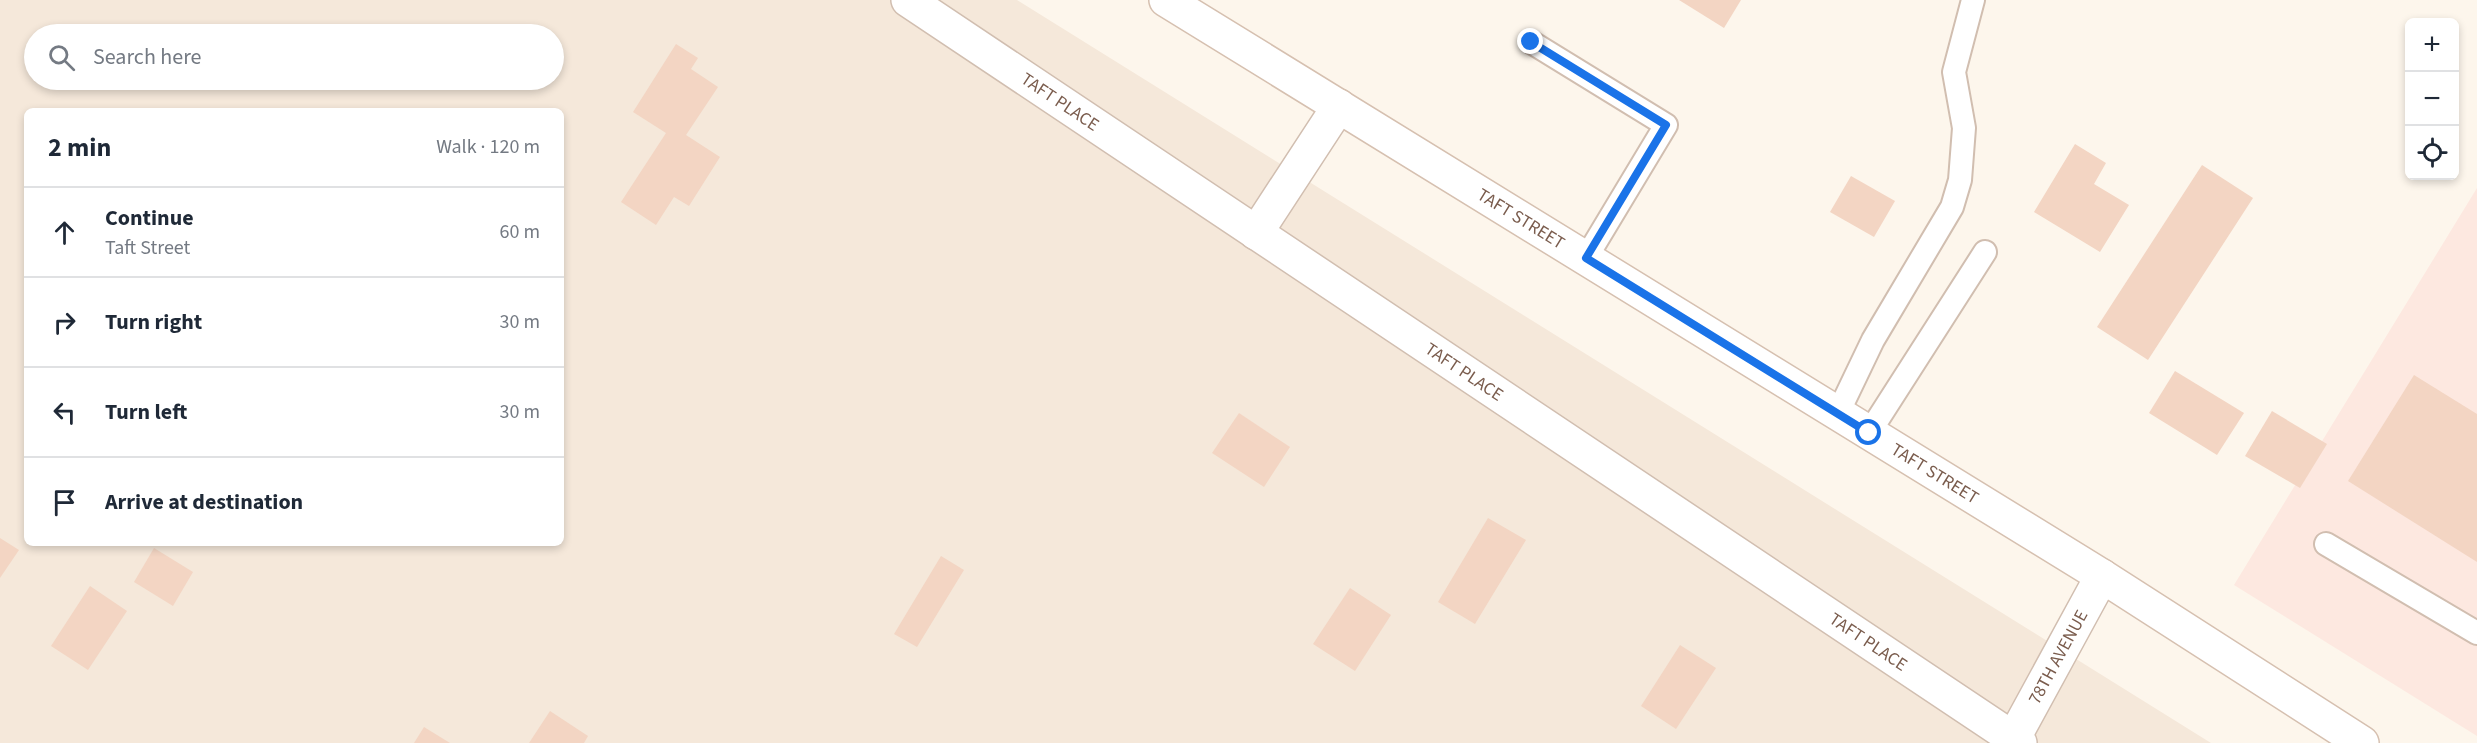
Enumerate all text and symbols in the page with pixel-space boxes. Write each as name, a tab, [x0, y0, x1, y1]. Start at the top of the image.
map controls	[2405, 18, 2459, 180]
button: +	[2405, 18, 2459, 72]
search box	[24, 24, 564, 90]
route end	[1517, 28, 1543, 54]
icon: search	[45, 41, 78, 74]
text: Search here	[93, 41, 201, 73]
street label: TAFT PLACE	[1016, 67, 1104, 137]
button: −	[2405, 72, 2459, 126]
button: locate	[2405, 126, 2459, 180]
text: 2 min	[48, 129, 111, 166]
text: Walk · 120 m	[436, 133, 540, 161]
street label: TAFT STREET	[1472, 182, 1570, 256]
text: Continue	[105, 202, 194, 234]
icon: ahead	[48, 216, 81, 249]
text: 60 m	[500, 218, 540, 246]
text: Taft Street	[105, 234, 190, 262]
icon: right	[48, 306, 81, 339]
text: Turn right	[105, 306, 202, 338]
text: 30 m	[500, 308, 540, 336]
street label: TAFT PLACE	[1420, 337, 1508, 407]
icon: left	[48, 396, 81, 429]
text: Turn left	[105, 396, 187, 428]
text: 30 m	[500, 398, 540, 426]
route start	[1855, 419, 1881, 445]
street label: TAFT STREET	[1886, 437, 1984, 510]
icon: arrive	[48, 486, 81, 519]
text: Arrive at destination	[105, 486, 303, 518]
street label: 78TH AVENUE	[2022, 606, 2094, 709]
street label: TAFT PLACE	[1824, 607, 1912, 677]

